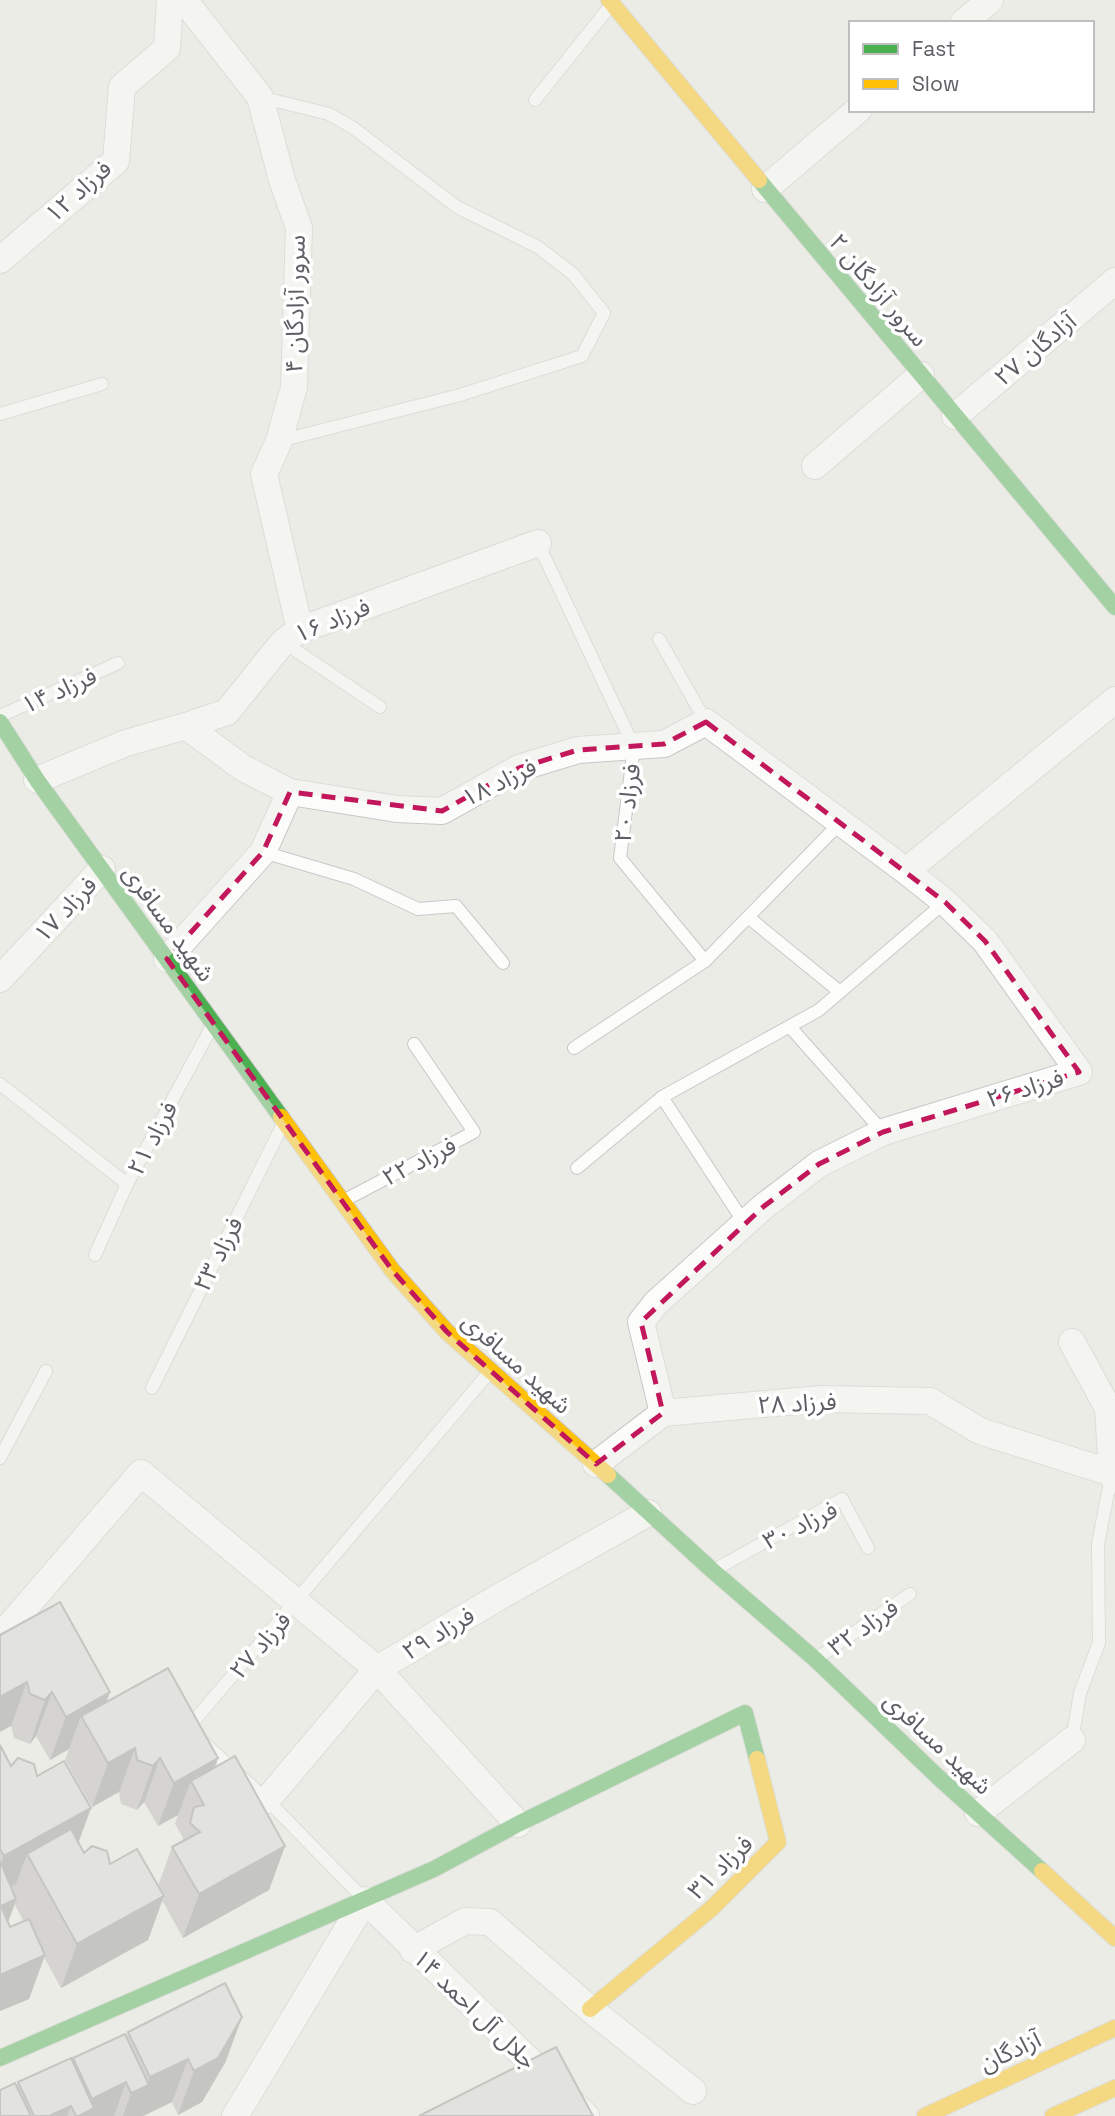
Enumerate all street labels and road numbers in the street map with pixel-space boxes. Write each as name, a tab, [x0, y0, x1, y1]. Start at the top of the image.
street label: فرزاد ۱۲	[38, 153, 118, 229]
street label: سرور آزادگان ۲	[823, 227, 935, 353]
street label: سرور آزادگان ۴	[278, 235, 312, 373]
street label: آزادگان ۲۷	[988, 305, 1083, 392]
street label: فرزاد ۱۶	[289, 591, 375, 649]
street label: فرزاد ۱۴	[16, 660, 102, 720]
street label: فرزاد ۱۸	[457, 751, 541, 813]
street label: فرزاد ۲۰	[607, 762, 647, 844]
street label: شهید مسافری	[116, 858, 222, 988]
street label: فرزاد ۱۷	[27, 869, 103, 949]
street label: فرزاد ۲۶	[983, 1062, 1067, 1114]
street label: فرزاد ۲۱	[120, 1096, 184, 1180]
street label: فرزاد ۲۲	[377, 1129, 461, 1193]
street label: فرزاد ۲۳	[186, 1212, 250, 1296]
street label: شهید مسافری	[456, 1306, 578, 1420]
street label: فرزاد ۲۸	[757, 1385, 837, 1421]
street label: فرزاد ۳۰	[758, 1494, 842, 1556]
street label: فرزاد ۳۲	[822, 1592, 904, 1662]
street label: فرزاد ۲۹	[396, 1599, 480, 1667]
street label: فرزاد ۲۷	[222, 1605, 298, 1685]
street label: شهید مسافری	[877, 1685, 999, 1801]
street label: فرزاد ۳۱	[681, 1828, 759, 1906]
street label: جلال آل احمد ۱۴	[407, 1942, 543, 2076]
street label: آزادگان	[974, 2023, 1047, 2079]

